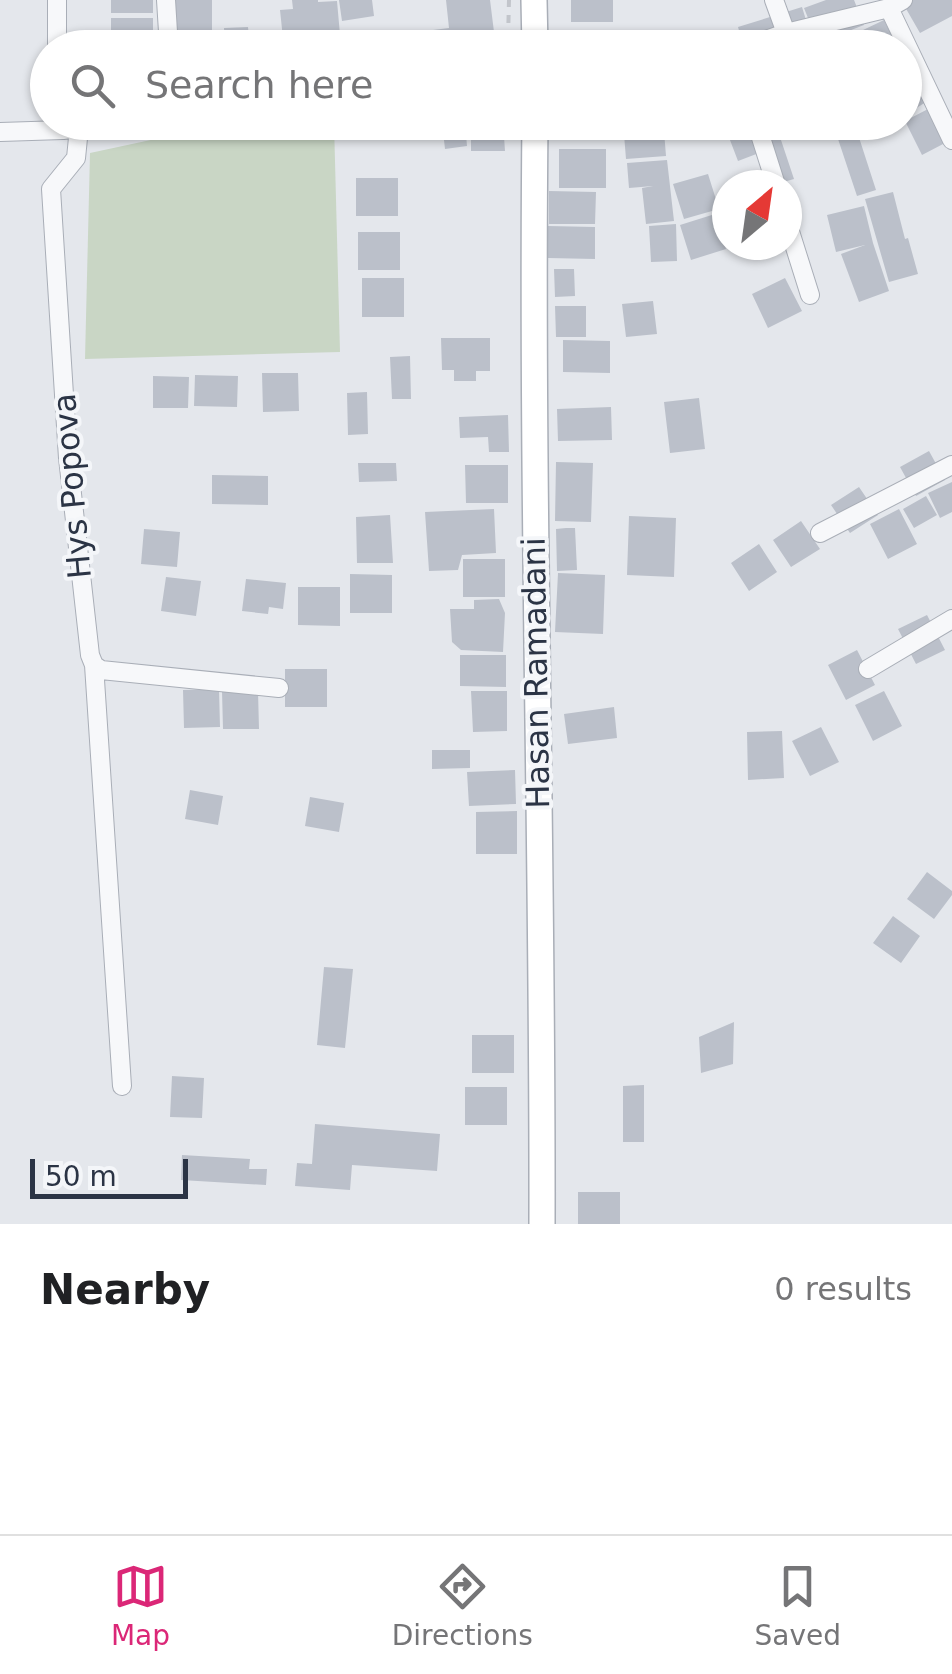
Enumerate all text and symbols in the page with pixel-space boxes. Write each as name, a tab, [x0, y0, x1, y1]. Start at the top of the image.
search box	[30, 30, 922, 140]
icon: search	[65, 58, 120, 113]
text: Search here	[145, 63, 373, 107]
north arrow	[712, 170, 802, 260]
street label: Hys Popova	[45, 392, 99, 580]
street label: Hasan Ramadani	[515, 537, 557, 809]
scale bar	[30, 1154, 188, 1198]
text: 50 m	[45, 1160, 117, 1193]
text: Nearby	[40, 1265, 210, 1314]
text: 0 results	[774, 1270, 912, 1308]
tab: Map	[111, 1559, 170, 1652]
tab: Directions	[392, 1559, 533, 1652]
tab: Saved	[755, 1559, 841, 1652]

